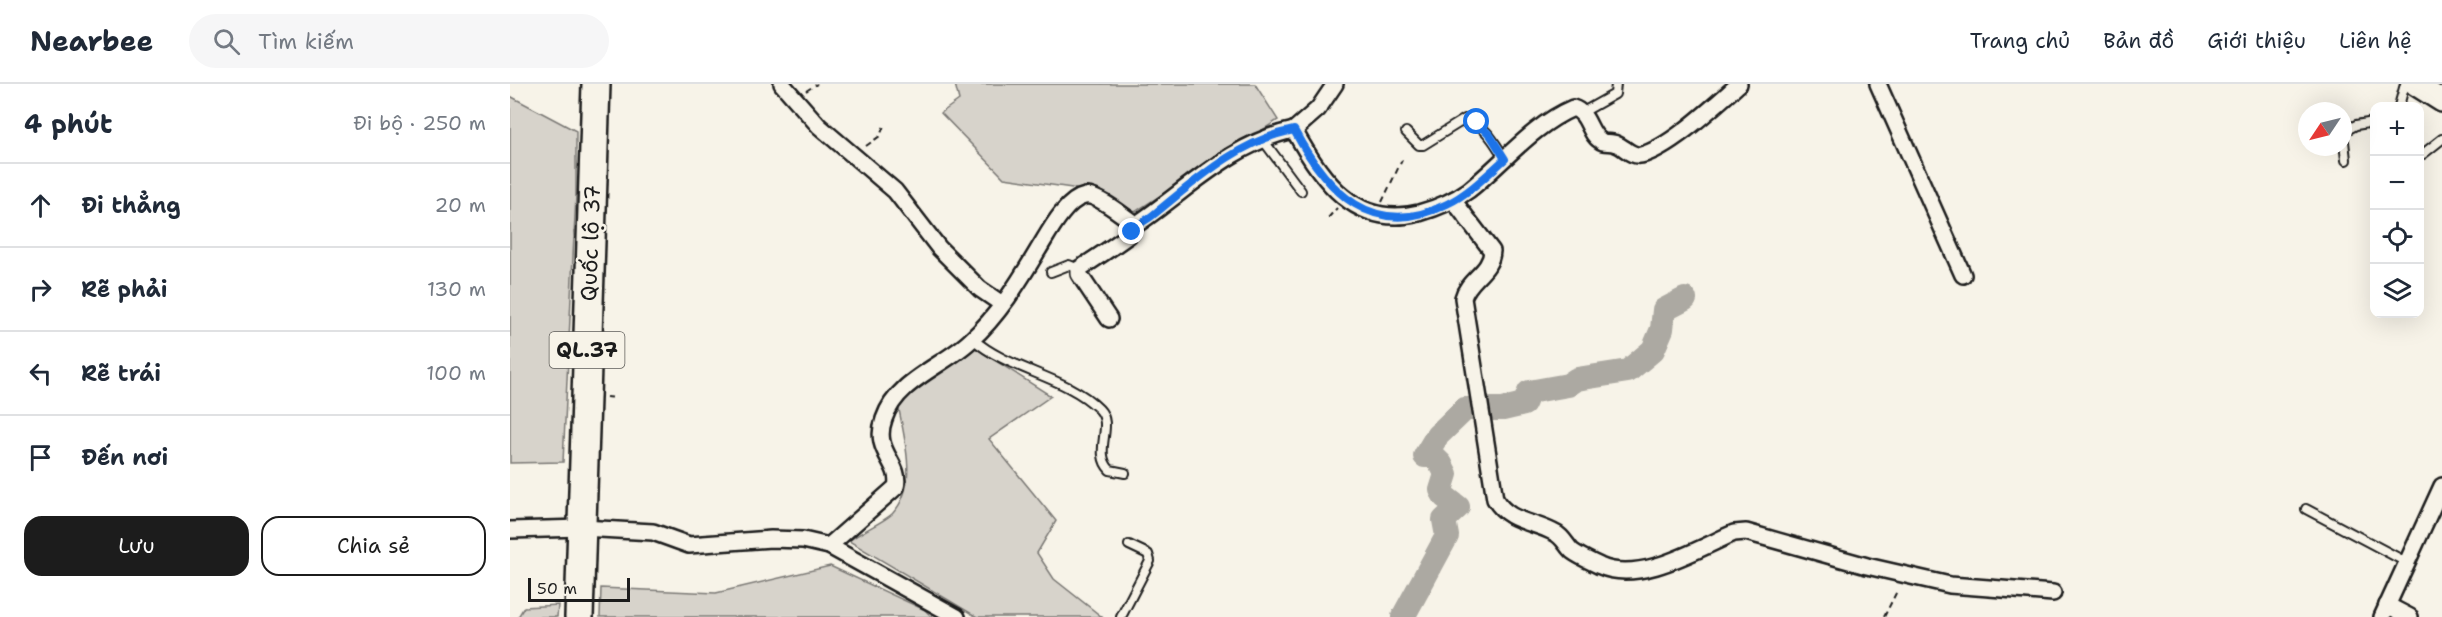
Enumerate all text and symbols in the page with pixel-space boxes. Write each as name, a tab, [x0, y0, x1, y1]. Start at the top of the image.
search box	[189, 14, 609, 68]
text: Nearbee	[30, 22, 153, 60]
icon: search	[210, 25, 243, 58]
text: Tìm kiếm	[258, 27, 354, 56]
text: Trang chủ	[1970, 27, 2070, 55]
text: Bản đồ	[2103, 27, 2174, 55]
text: Giới thiệu	[2207, 27, 2306, 55]
text: Liên hệ	[2339, 27, 2412, 55]
north arrow	[2298, 102, 2352, 156]
map controls	[2370, 102, 2424, 318]
button: +	[2370, 102, 2424, 156]
text: 4 phút	[24, 106, 113, 141]
route start	[1463, 108, 1489, 134]
text: Đi bộ · 250 m	[353, 110, 486, 136]
button: −	[2370, 156, 2424, 210]
street label: Quốc lộ 37	[574, 184, 607, 302]
icon: ahead	[24, 189, 57, 222]
text: Đi thẳng	[81, 191, 181, 220]
text: 20 m	[435, 192, 486, 218]
button: locate	[2370, 210, 2424, 264]
route end	[1118, 218, 1144, 244]
button: layers	[2370, 264, 2424, 318]
icon: right	[24, 273, 57, 306]
text: Rẽ phải	[81, 275, 167, 304]
text: 130 m	[427, 276, 486, 302]
road number: QL.37	[550, 332, 625, 368]
icon: left	[24, 357, 57, 390]
text: Rẽ trái	[81, 359, 161, 388]
text: 100 m	[426, 360, 486, 386]
icon: arrive	[24, 441, 57, 474]
text: Đến nơi	[81, 443, 168, 472]
button: Lưu	[24, 516, 249, 576]
button: Chia sẻ	[261, 516, 486, 576]
scale bar	[528, 575, 630, 602]
text: 50 m	[537, 578, 577, 599]

